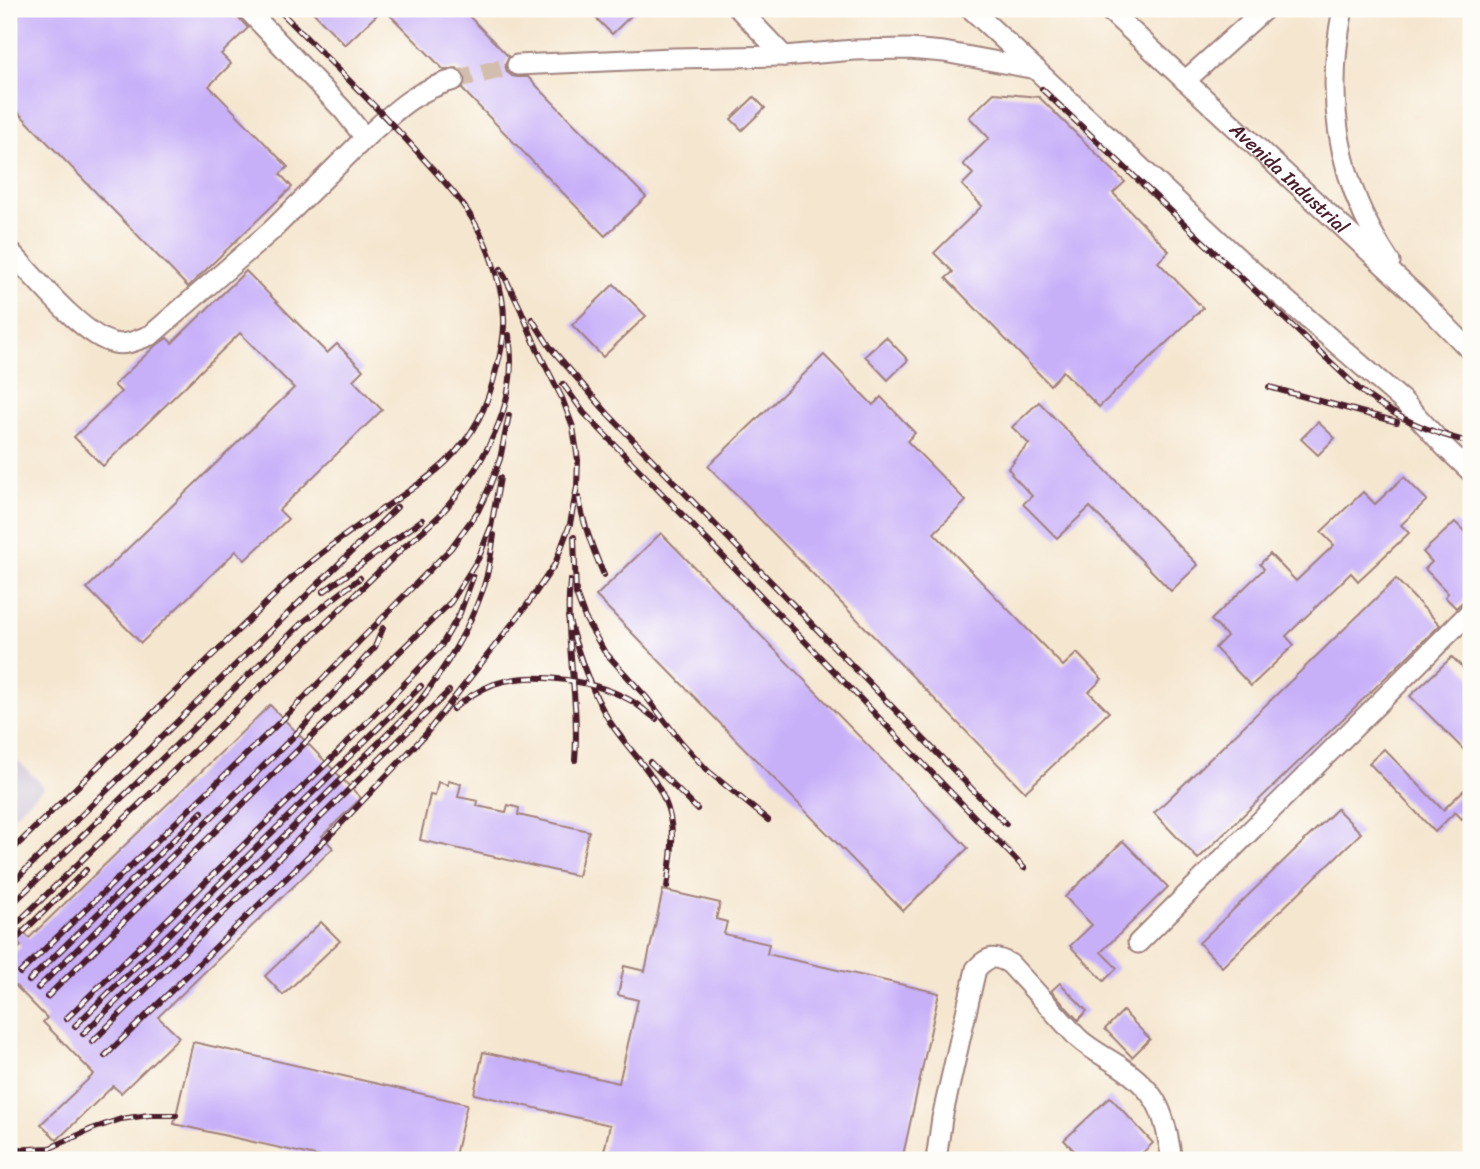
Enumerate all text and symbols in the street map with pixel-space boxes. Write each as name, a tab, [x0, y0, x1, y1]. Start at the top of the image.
street label: Avenida Industrial	[1221, 113, 1357, 243]

